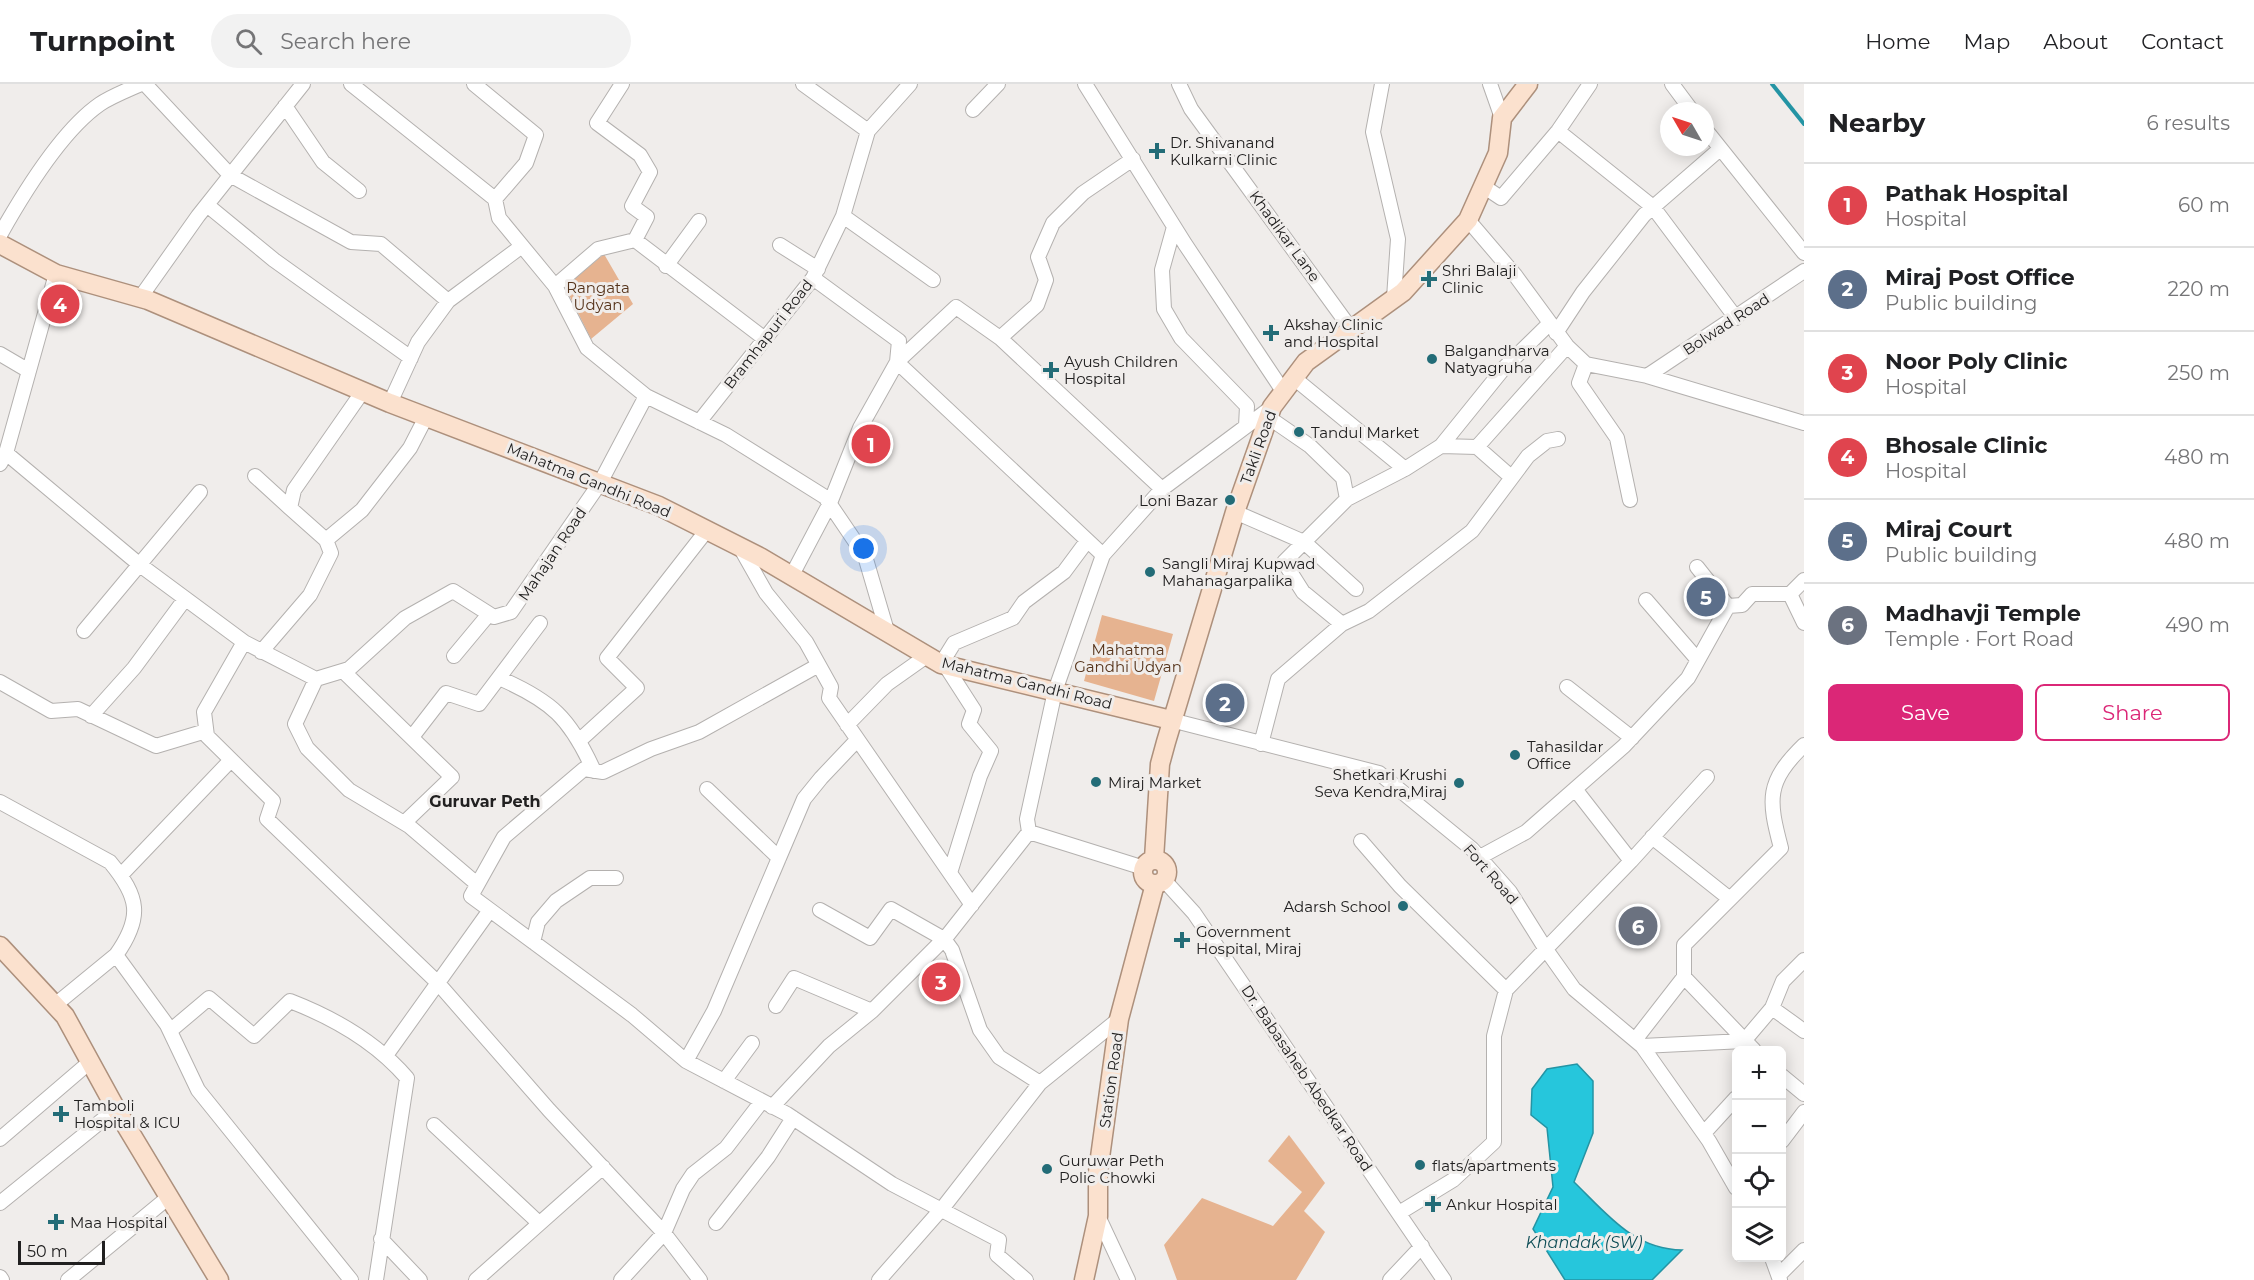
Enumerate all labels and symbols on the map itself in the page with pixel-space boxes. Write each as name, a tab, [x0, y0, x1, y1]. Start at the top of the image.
north arrow	[1660, 102, 1714, 156]
place label: Dr. Shivanand Kulkarni Clinic	[1170, 133, 1278, 169]
marker: Dr. Shivanand Kulkarni Clinic	[1148, 142, 1166, 160]
street label: Khadikar Lane	[1245, 187, 1325, 285]
place label: Shri Balaji Clinic	[1442, 261, 1516, 297]
marker: Shri Balaji Clinic	[1420, 270, 1438, 288]
street label: Bramhapuri Road	[719, 275, 817, 393]
park label: Rangata Udyan	[566, 278, 630, 314]
pin: 4	[40, 282, 80, 326]
street label: Bolwad Road	[1679, 289, 1773, 359]
place label: Akshay Clinic and Hospital	[1284, 315, 1383, 351]
marker: Akshay Clinic and Hospital	[1262, 324, 1280, 342]
place label: Balgandharva Natyagruha	[1444, 341, 1550, 377]
place label: Ayush Children Hospital	[1064, 352, 1178, 388]
marker: Balgandharva Natyagruha	[1425, 352, 1439, 366]
marker: Ayush Children Hospital	[1042, 361, 1060, 379]
street label: Takli Road	[1236, 407, 1280, 487]
pin: 1	[852, 422, 890, 466]
place label: Tandul Market	[1311, 423, 1419, 442]
marker: Tandul Market	[1292, 425, 1306, 439]
street label: Mahatma Gandhi Road	[504, 438, 674, 522]
place label: Loni Bazar	[1139, 491, 1218, 510]
marker: Loni Bazar	[1223, 493, 1237, 507]
street label: Mahajan Road	[514, 504, 590, 604]
your location	[849, 534, 878, 563]
place label: Sangli Miraj Kupwad Mahanagarpalika	[1162, 554, 1315, 590]
marker: Sangli Miraj Kupwad Mahanagarpalika	[1143, 565, 1157, 579]
pin: 5	[1686, 574, 1726, 620]
park label: Mahatma Gandhi Udyan	[1074, 640, 1182, 676]
street label: Mahatma Gandhi Road	[940, 653, 1114, 713]
pin: 2	[1206, 680, 1244, 726]
place label: Tahasildar Office	[1527, 737, 1603, 773]
marker: Tahasildar Office	[1508, 748, 1522, 762]
place label: Shetkari Krushi Seva Kendra,Miraj	[1314, 765, 1447, 801]
place label: Miraj Market	[1108, 773, 1202, 792]
marker: Miraj Market	[1089, 775, 1103, 789]
marker: Shetkari Krushi Seva Kendra,Miraj	[1452, 776, 1466, 790]
district label: Guruvar Peth	[429, 792, 541, 811]
street label: Fort Road	[1460, 840, 1522, 908]
place label: Adarsh School	[1283, 897, 1391, 916]
marker: Adarsh School	[1396, 899, 1410, 913]
pin: 6	[1618, 904, 1658, 948]
place label: Government Hospital, Miraj	[1196, 922, 1302, 958]
marker: Government Hospital, Miraj	[1173, 931, 1191, 949]
pin: 3	[922, 960, 960, 1004]
street label: Dr. Babasaheb Abedkar Road	[1237, 981, 1377, 1175]
street label: Station Road	[1095, 1031, 1127, 1129]
place label: Tamboli Hospital & ICU	[74, 1096, 181, 1132]
marker: Tamboli Hospital & ICU	[52, 1105, 70, 1123]
place label: Guruwar Peth Polic Chowki	[1059, 1151, 1164, 1187]
place label: flats/apartments	[1432, 1156, 1556, 1175]
marker: flats/apartments	[1413, 1158, 1427, 1172]
marker: Guruwar Peth Polic Chowki	[1040, 1162, 1054, 1176]
marker: Ankur Hospital	[1424, 1195, 1442, 1213]
place label: Ankur Hospital	[1446, 1195, 1557, 1214]
marker: Maa Hospital	[47, 1213, 65, 1231]
place label: Maa Hospital	[70, 1213, 168, 1232]
water label: Khandak (SW)	[1525, 1233, 1643, 1252]
scale bar	[18, 1238, 105, 1266]

